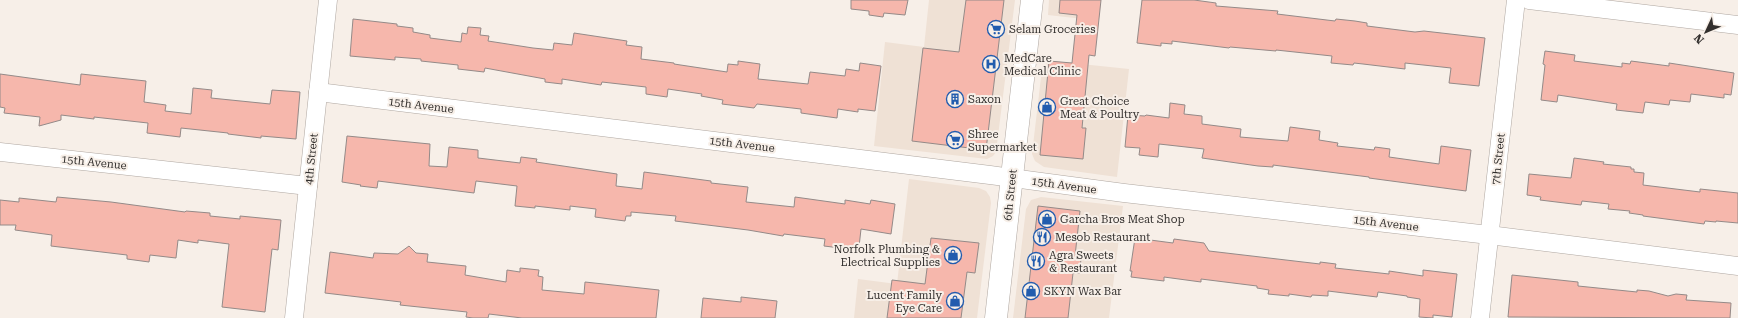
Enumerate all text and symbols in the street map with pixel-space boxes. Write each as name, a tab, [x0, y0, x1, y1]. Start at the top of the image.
north arrow	[1686, 12, 1726, 52]
supermarket icon: Selam Groceries	[986, 19, 1006, 39]
place label: Selam Groceries	[1009, 23, 1095, 36]
text: N	[1691, 31, 1707, 46]
place label: MedCare Medical Clinic	[1004, 52, 1081, 78]
hospital icon: MedCare Medical Clinic	[981, 54, 1001, 74]
building icon: Saxon	[945, 89, 965, 109]
place label: Saxon	[968, 93, 1001, 106]
street label: 15th Avenue	[388, 95, 454, 116]
place label: Great Choice Meat & Poultry	[1060, 95, 1140, 121]
shop icon: Great Choice Meat & Poultry	[1037, 97, 1057, 117]
place label: Shree Supermarket	[968, 128, 1037, 154]
supermarket icon: Shree Supermarket	[945, 130, 965, 150]
street label: 4th Street	[302, 133, 321, 185]
street label: 7th Street	[1489, 133, 1508, 185]
street label: 15th Avenue	[709, 134, 775, 155]
street label: 15th Avenue	[61, 153, 127, 172]
street label: 6th Street	[1001, 169, 1020, 221]
street label: 15th Avenue	[1030, 174, 1097, 197]
shop icon: Garcha Bros Meat Shop	[1037, 209, 1057, 229]
place label: Garcha Bros Meat Shop	[1060, 213, 1185, 226]
street label: 15th Avenue	[1353, 213, 1419, 234]
restaurant icon: Mesob Restaurant	[1032, 227, 1052, 247]
place label: Mesob Restaurant	[1055, 231, 1150, 244]
place label: Norfolk Plumbing & Electrical Supplies	[834, 243, 940, 269]
shop icon: Norfolk Plumbing & Electrical Supplies	[943, 245, 963, 265]
place label: Agra Sweets & Restaurant	[1049, 249, 1117, 275]
restaurant icon: Agra Sweets & Restaurant	[1026, 251, 1046, 271]
shop icon: SKYN Wax Bar	[1021, 281, 1041, 301]
place label: SKYN Wax Bar	[1044, 285, 1122, 298]
place label: Lucent Family Eye Care	[867, 289, 942, 315]
shop icon: Lucent Family Eye Care	[945, 291, 965, 311]

